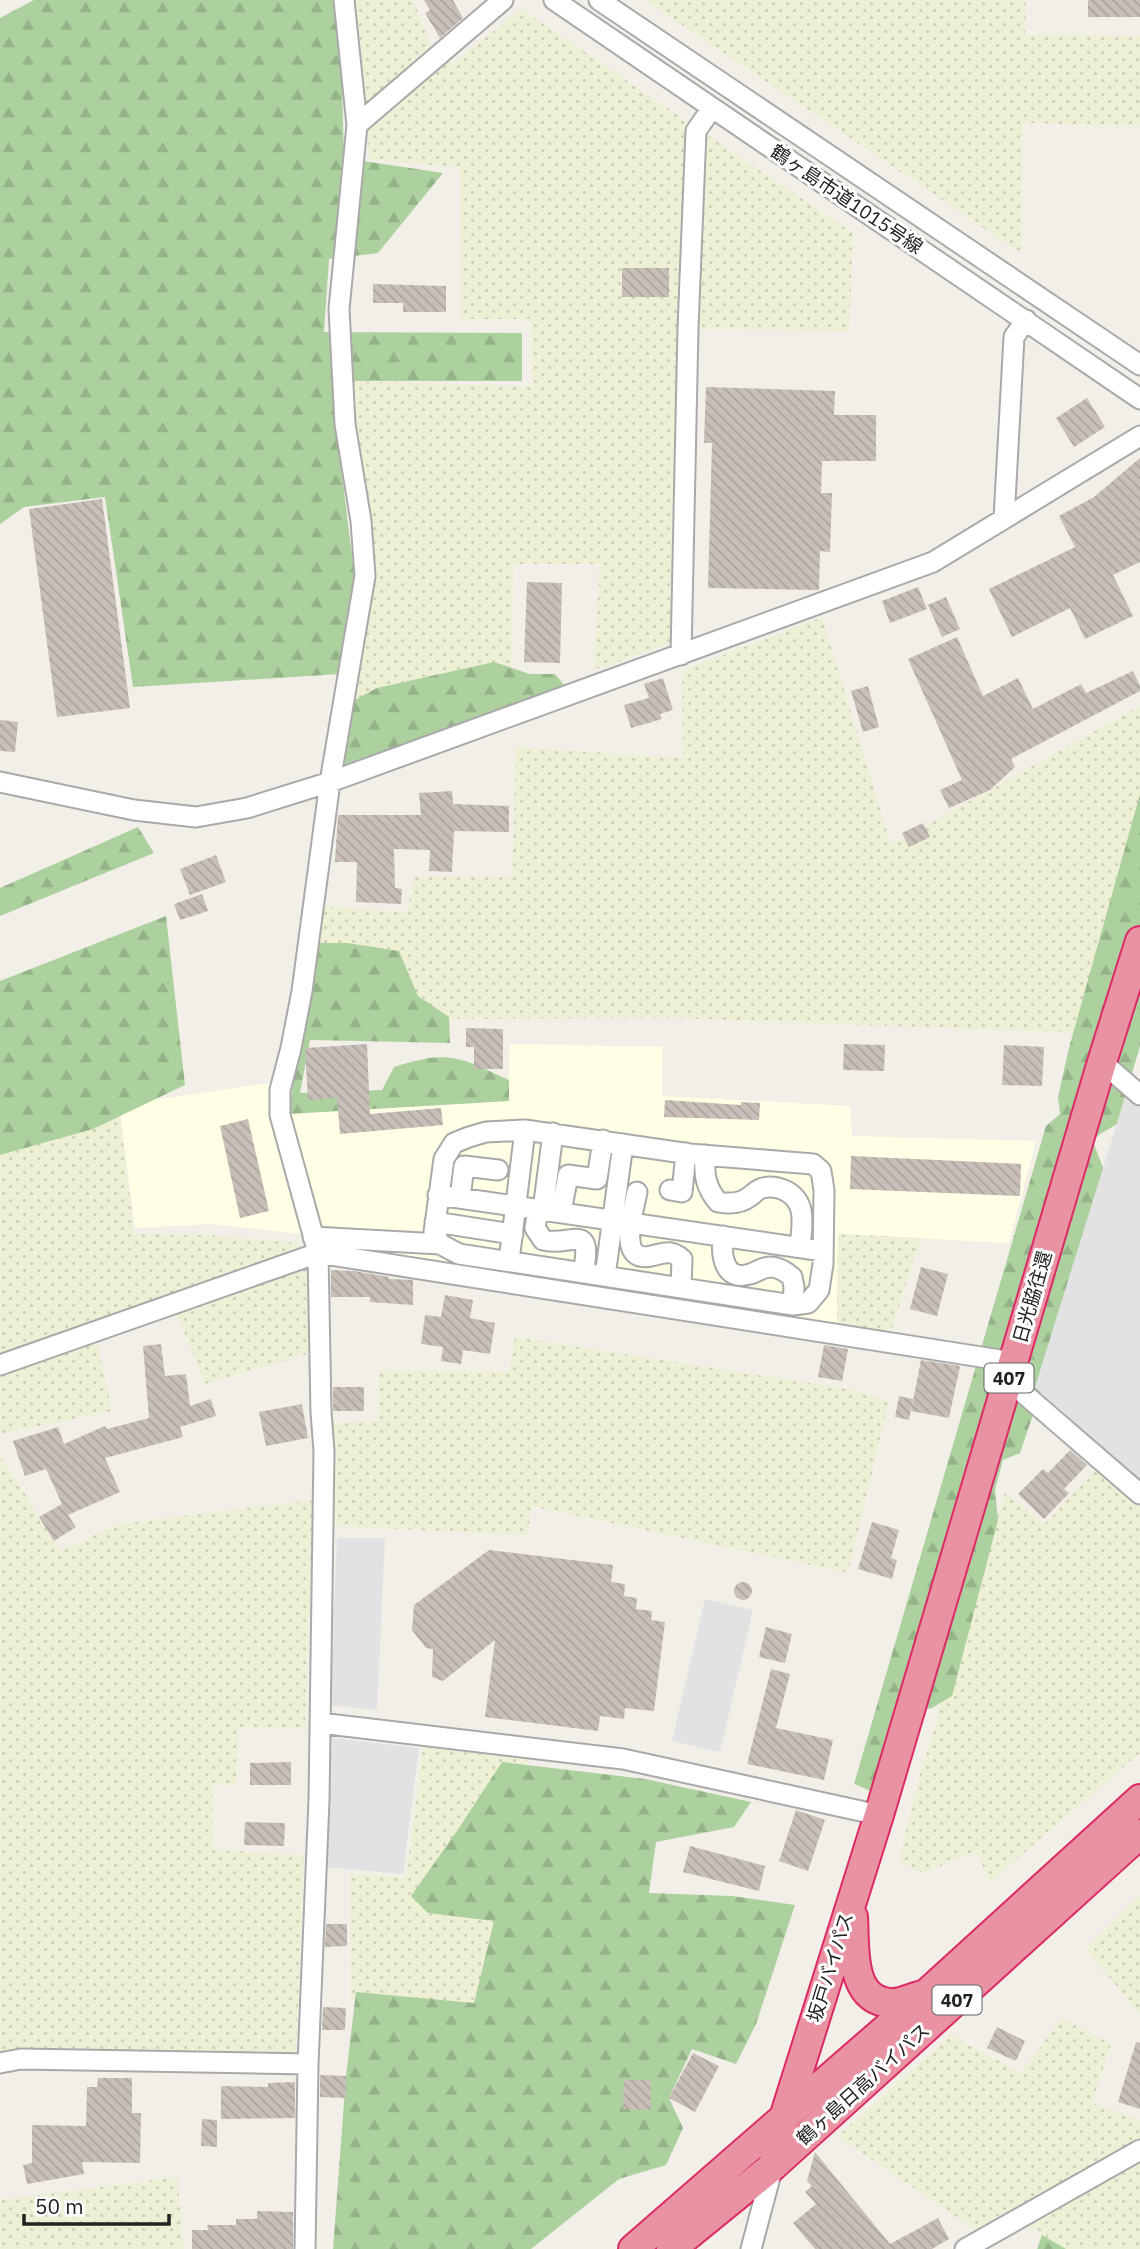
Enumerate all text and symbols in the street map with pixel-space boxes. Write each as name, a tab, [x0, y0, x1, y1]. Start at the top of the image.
street label: 鶴ヶ島市道1015号線	[766, 139, 928, 259]
street label: 日光脇往還	[1007, 1248, 1057, 1346]
road number: 407	[984, 1364, 1034, 1392]
street label: 坂戸バイパス	[802, 1909, 858, 2025]
road number: 407	[932, 1986, 982, 2014]
street label: 鶴ヶ島日高バイパス	[792, 2018, 934, 2150]
scale bar	[24, 2182, 170, 2226]
text: 50 m	[35, 2192, 84, 2220]

